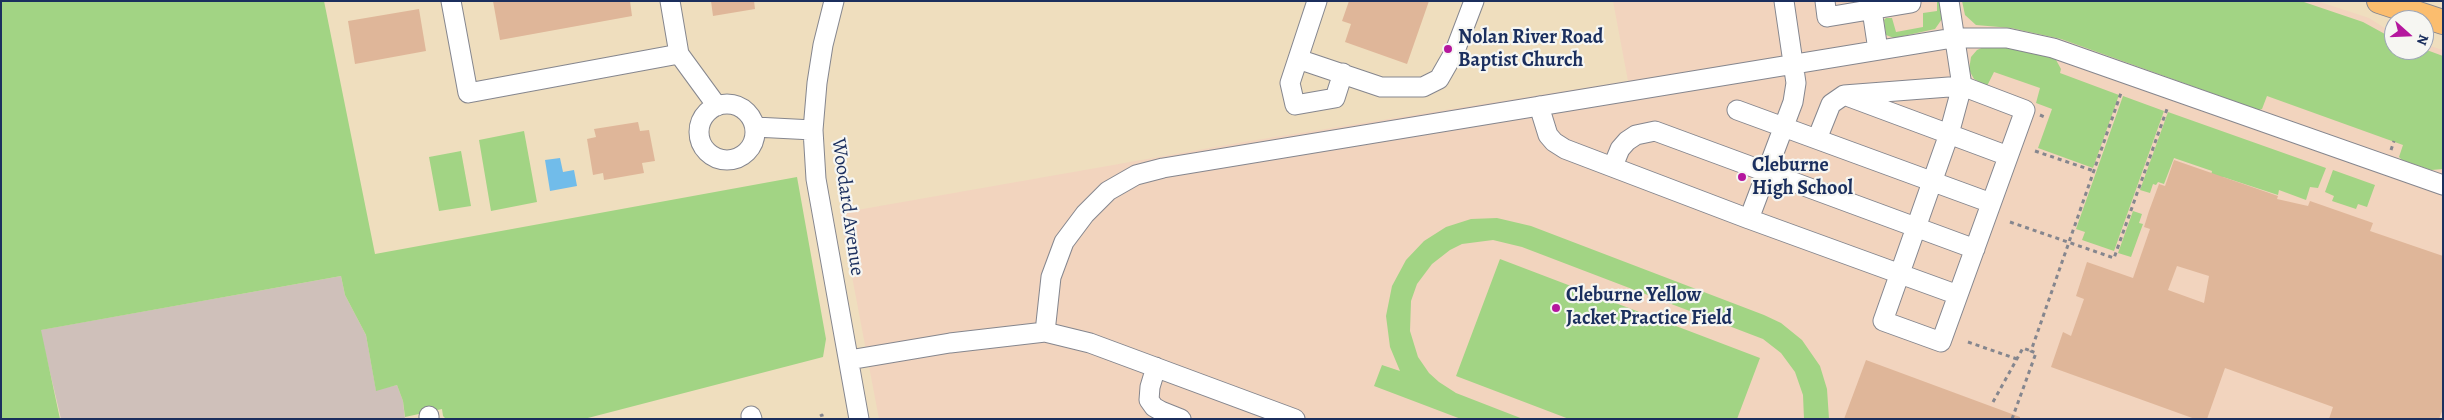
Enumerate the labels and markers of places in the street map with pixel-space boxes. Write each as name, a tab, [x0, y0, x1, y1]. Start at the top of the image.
place label: Nolan River Road Baptist Church	[1458, 26, 1604, 73]
marker: Nolan River Road Baptist Church	[1442, 43, 1454, 55]
place label: Cleburne High School	[1752, 154, 1853, 201]
marker: Cleburne High School	[1736, 171, 1748, 183]
place label: Cleburne Yellow Jacket Practice Field	[1566, 284, 1732, 331]
marker: Cleburne Yellow Jacket Practice Field	[1550, 302, 1562, 314]

